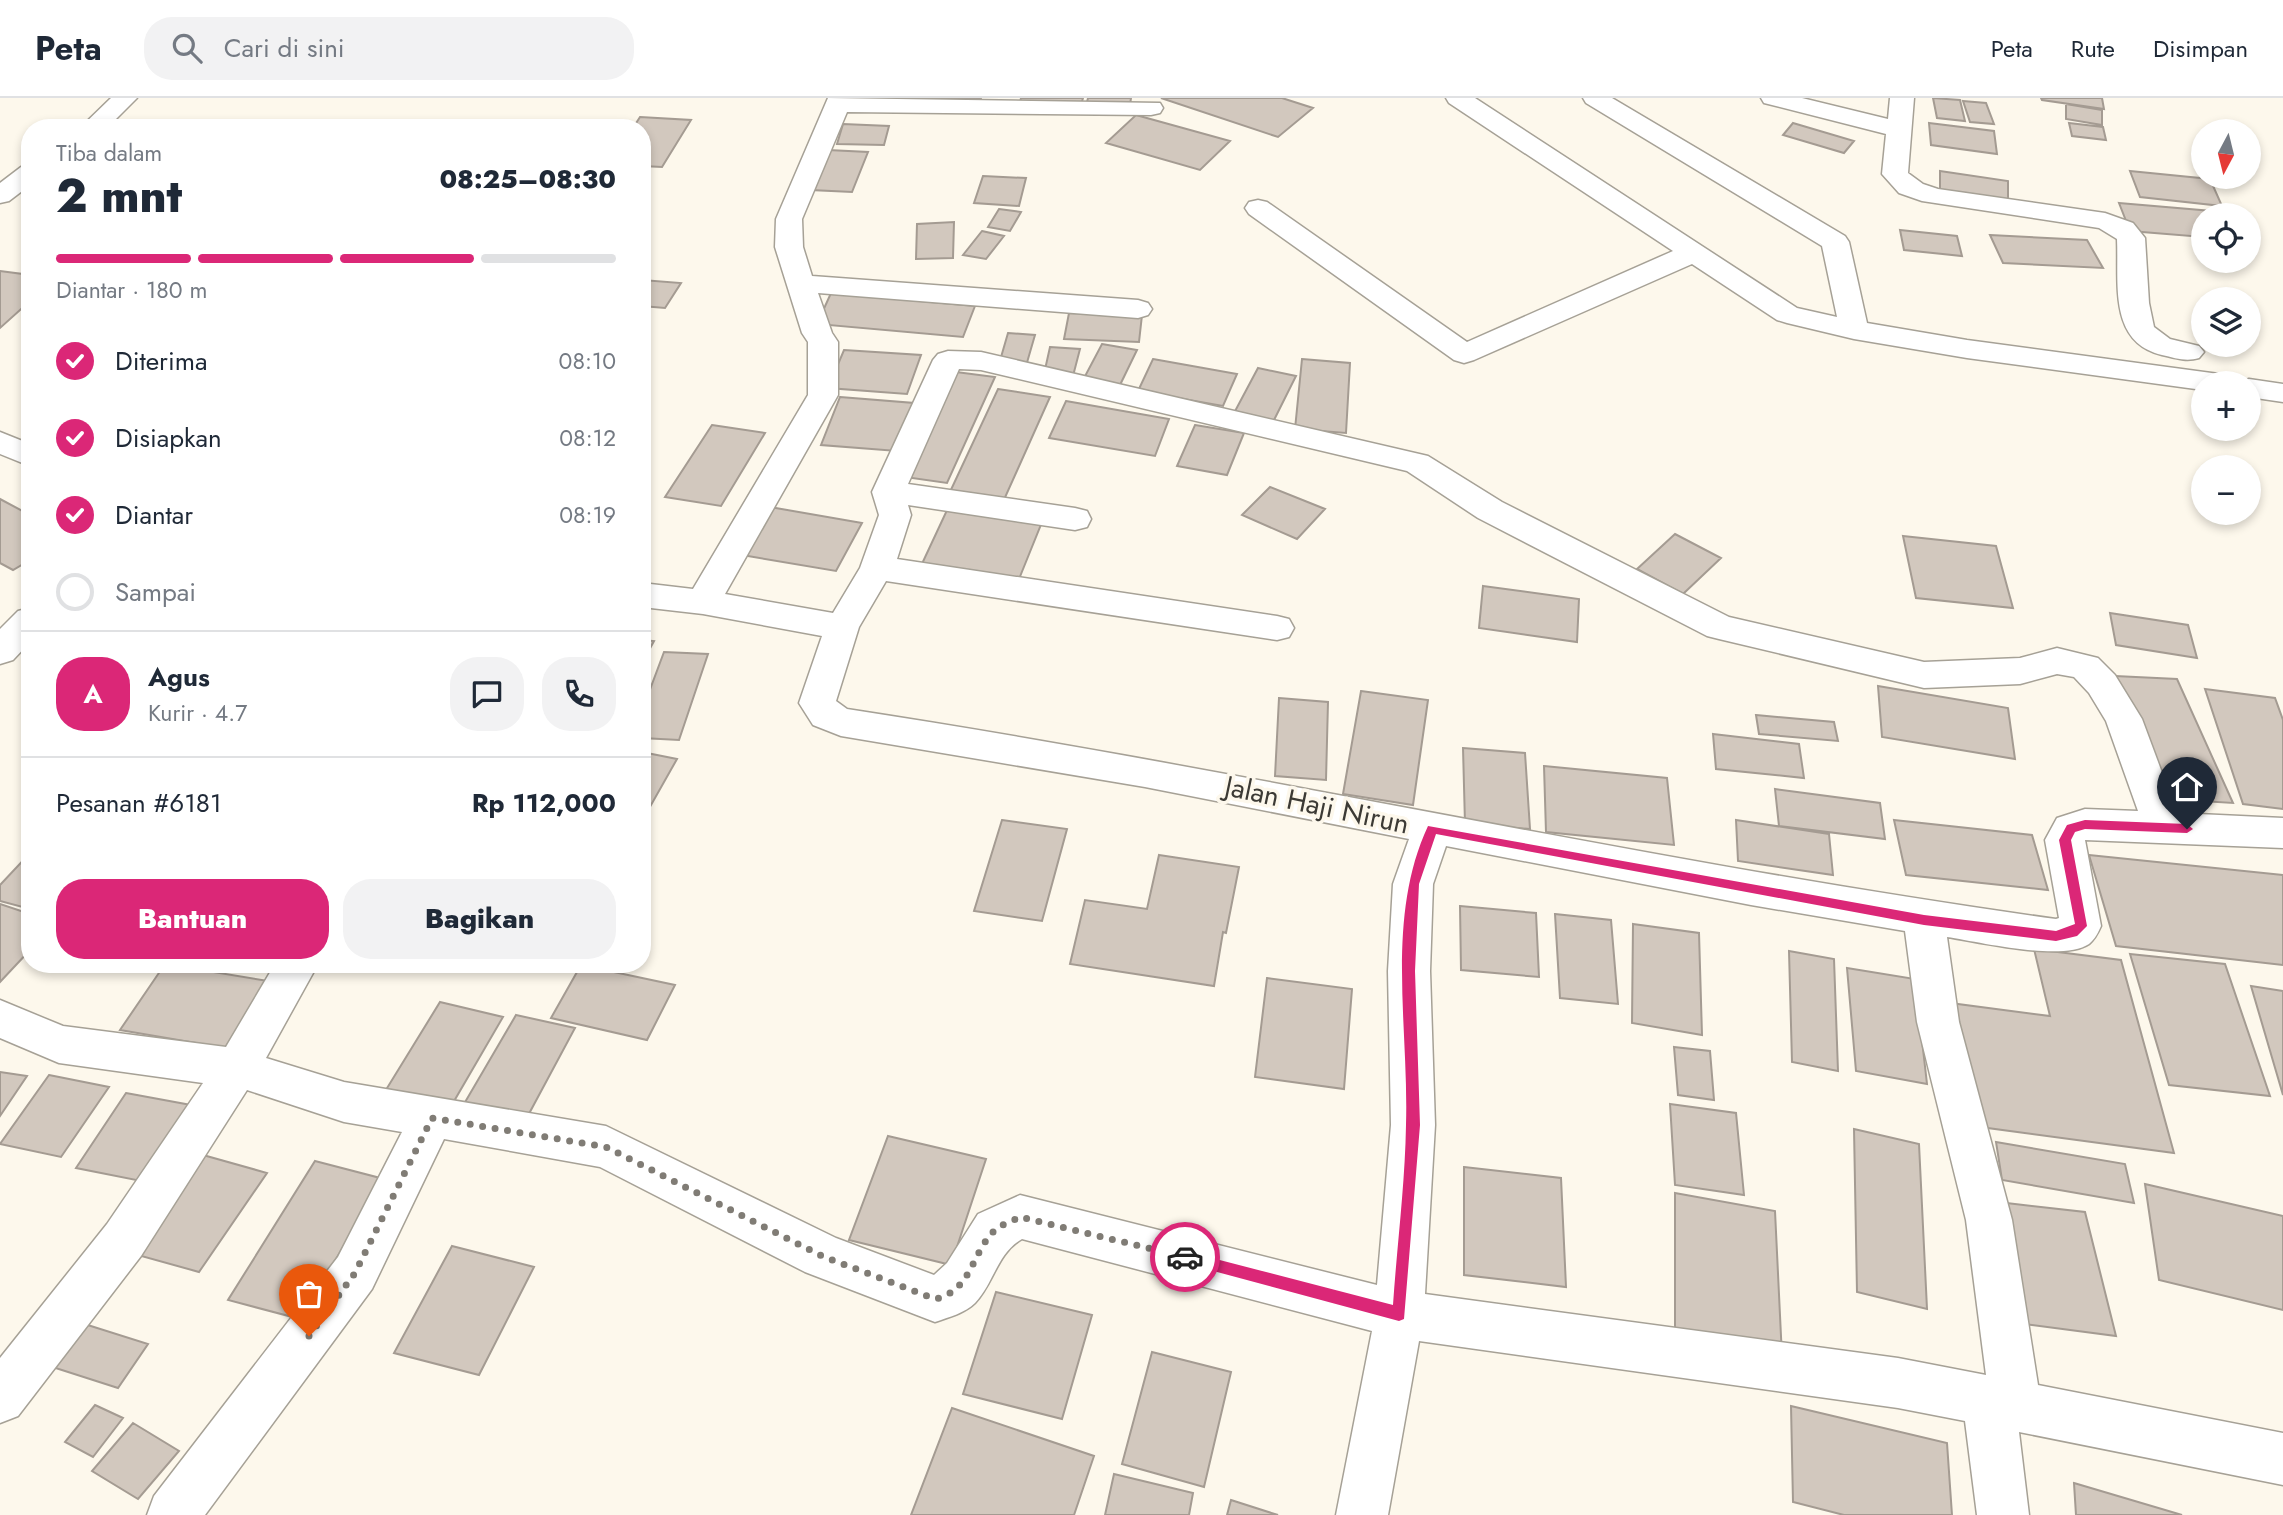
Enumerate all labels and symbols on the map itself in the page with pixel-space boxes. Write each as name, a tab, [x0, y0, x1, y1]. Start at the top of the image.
north arrow	[2191, 119, 2261, 189]
pin	[2157, 757, 2217, 829]
street label: Jalan Haji Nirun	[1217, 765, 1413, 845]
courier	[1150, 1222, 1220, 1292]
pin	[279, 1264, 339, 1336]

